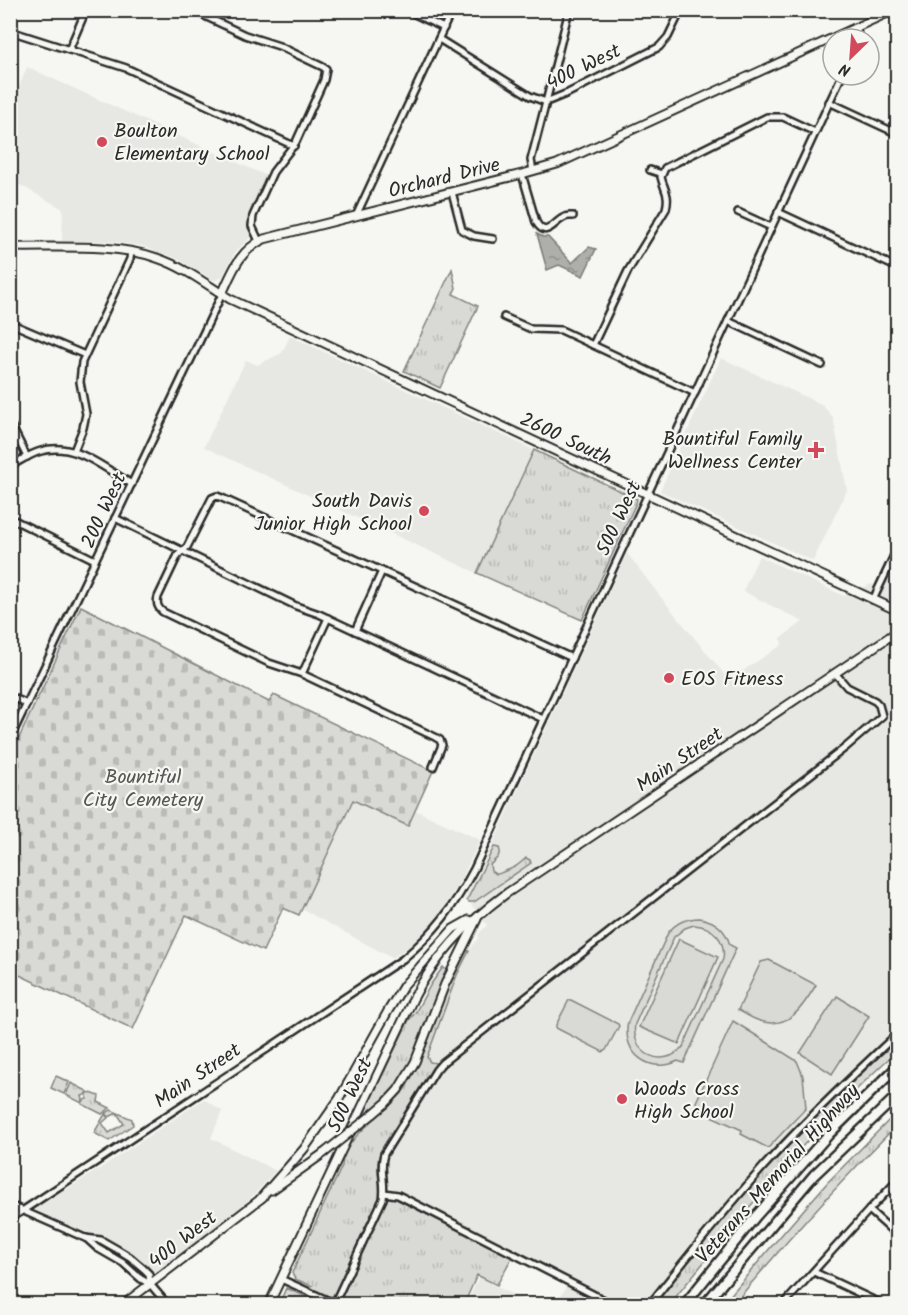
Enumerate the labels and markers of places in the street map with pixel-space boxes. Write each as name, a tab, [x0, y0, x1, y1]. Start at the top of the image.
place label: Boulton Elementary School	[114, 116, 270, 171]
marker: Boulton Elementary School	[95, 135, 109, 149]
place label: Bountiful Family Wellness Center	[663, 424, 803, 479]
marker: Bountiful Family Wellness Center	[807, 441, 825, 459]
place label: South Davis Junior High School	[254, 486, 412, 541]
marker: South Davis Junior High School	[417, 504, 431, 518]
place label: EOS Fitness	[681, 664, 784, 696]
marker: EOS Fitness	[662, 671, 676, 685]
place label: Woods Cross High School	[634, 1074, 739, 1129]
marker: Woods Cross High School	[615, 1092, 629, 1106]

